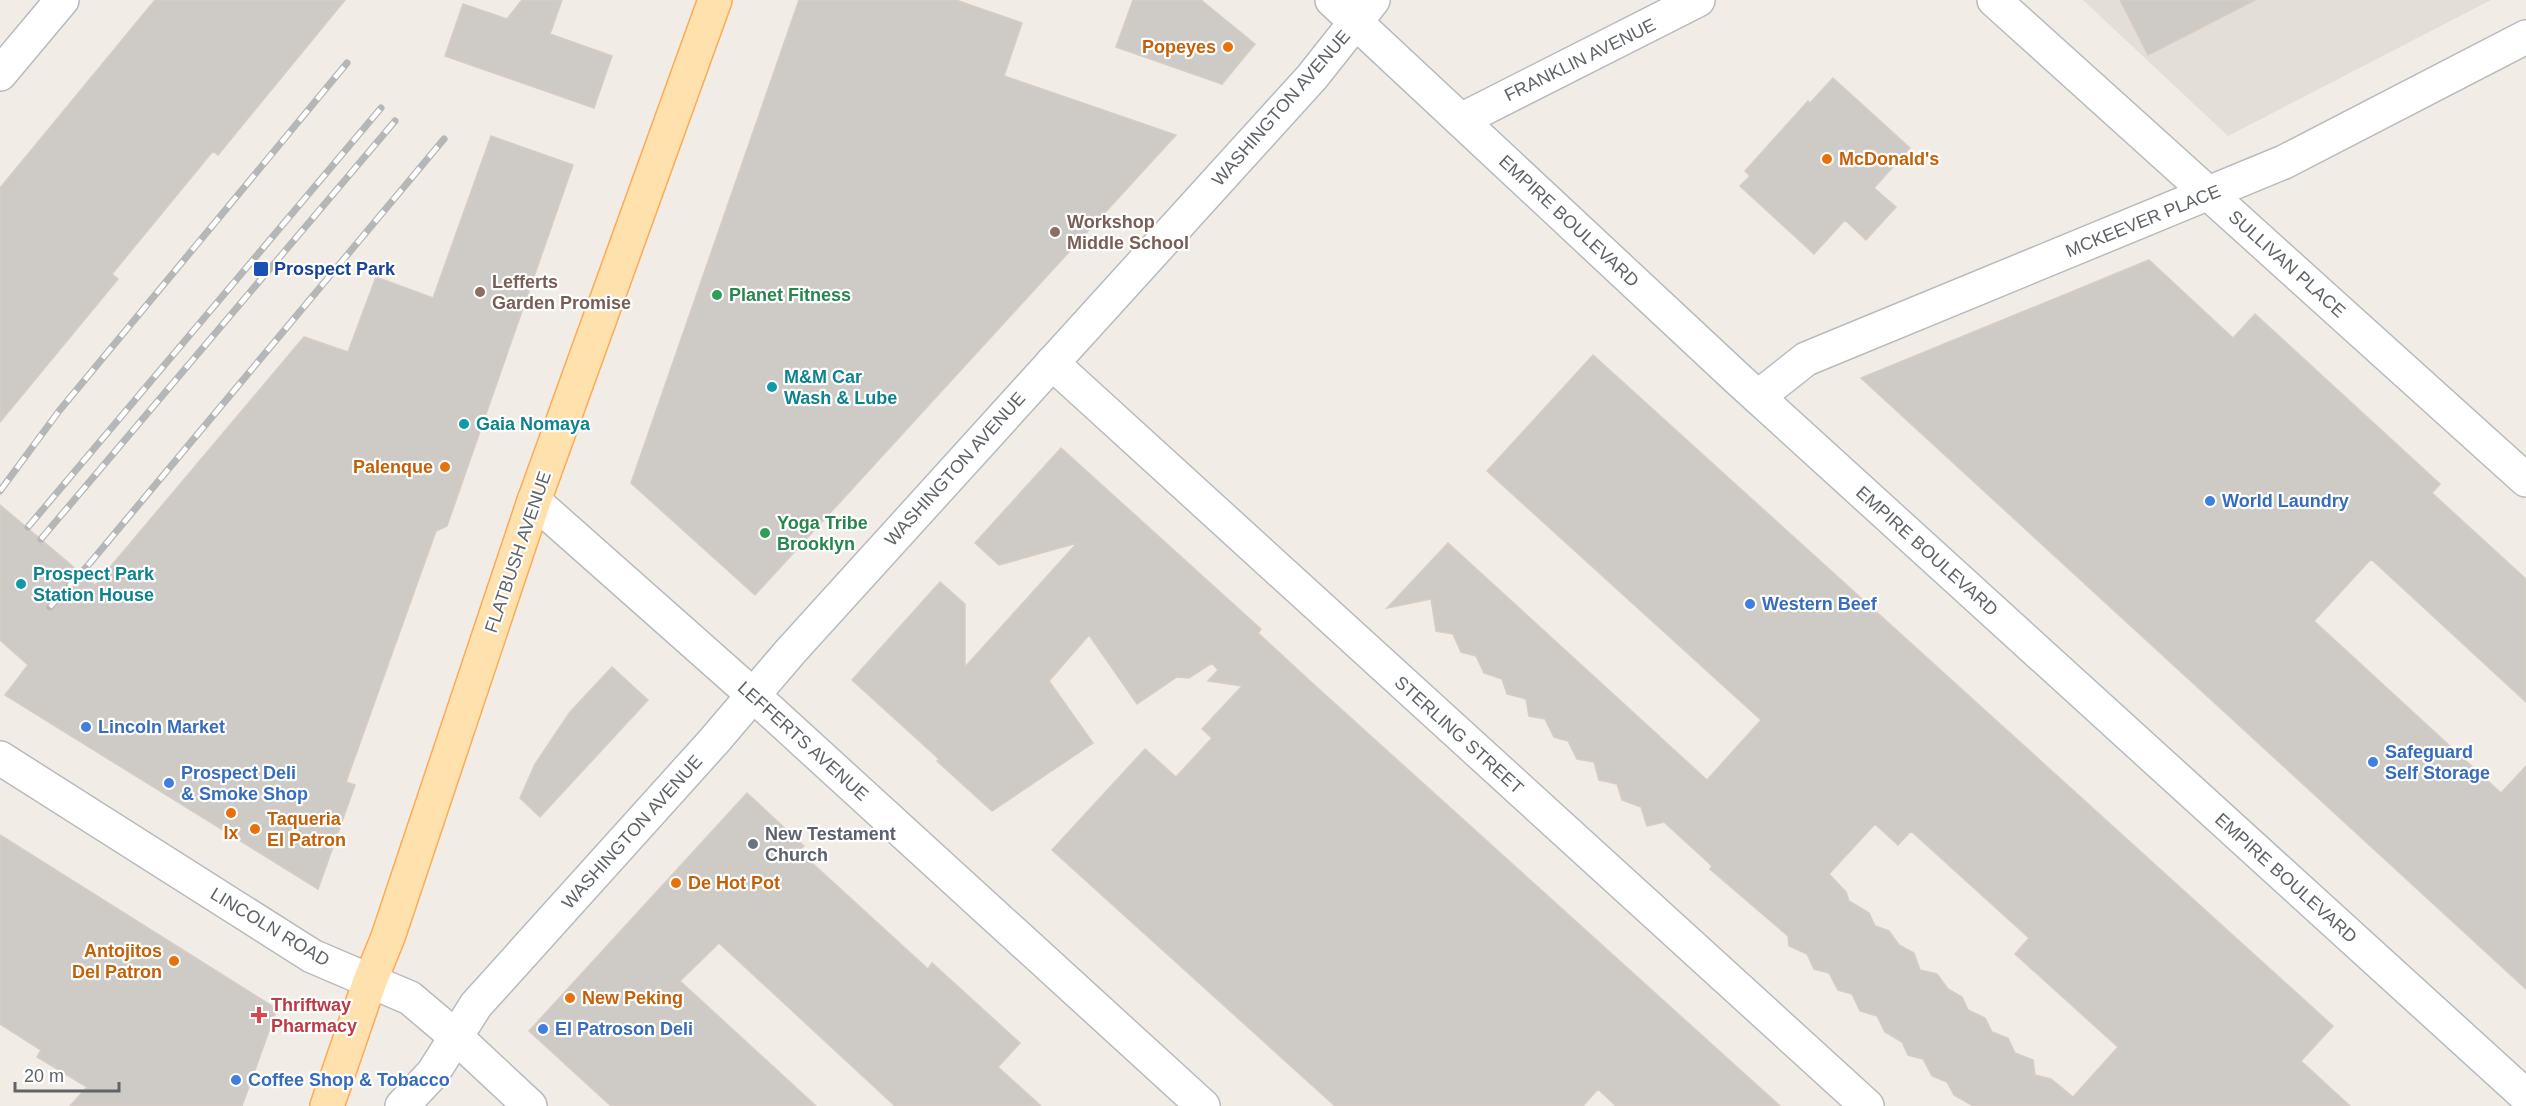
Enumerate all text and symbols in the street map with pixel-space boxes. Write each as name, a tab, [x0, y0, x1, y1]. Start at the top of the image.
street label: FRANKLIN AVENUE	[1501, 15, 1659, 105]
street label: WASHINGTON AVENUE	[1208, 26, 1354, 190]
place label: Popeyes	[1142, 37, 1216, 57]
marker: Popeyes	[1221, 40, 1235, 54]
place label: McDonald's	[1839, 149, 1939, 169]
street label: EMPIRE BOULEVARD	[1495, 151, 1643, 291]
marker: McDonald's	[1820, 152, 1834, 166]
street label: MCKEEVER PLACE	[2063, 181, 2223, 261]
street label: SULLIVAN PLACE	[2225, 206, 2349, 322]
place label: Workshop Middle School	[1067, 212, 1189, 253]
marker: Workshop Middle School	[1048, 225, 1062, 239]
place label: Prospect Park	[274, 259, 396, 279]
marker: Prospect Park	[252, 260, 270, 278]
place label: Lefferts Garden Promise	[492, 272, 631, 313]
marker: Lefferts Garden Promise	[473, 285, 487, 299]
place label: Planet Fitness	[729, 285, 851, 305]
marker: Planet Fitness	[710, 288, 724, 302]
place label: M&M Car Wash & Lube	[784, 367, 897, 408]
marker: M&M Car Wash & Lube	[765, 380, 779, 394]
street label: WASHINGTON AVENUE	[881, 388, 1029, 550]
place label: Gaia Nomaya	[476, 414, 591, 434]
marker: Gaia Nomaya	[457, 417, 471, 431]
place label: Palenque	[353, 457, 433, 477]
marker: Palenque	[438, 460, 452, 474]
street label: FLATBUSH AVENUE	[481, 469, 555, 635]
street label: EMPIRE BOULEVARD	[1852, 482, 2002, 620]
place label: World Laundry	[2222, 491, 2349, 511]
marker: World Laundry	[2203, 494, 2217, 508]
place label: Yoga Tribe Brooklyn	[777, 513, 868, 554]
marker: Yoga Tribe Brooklyn	[758, 526, 772, 540]
place label: Prospect Park Station House	[33, 564, 155, 605]
marker: Prospect Park Station House	[14, 577, 28, 591]
place label: Western Beef	[1762, 594, 1878, 614]
marker: Western Beef	[1743, 597, 1757, 611]
street label: STERLING STREET	[1391, 672, 1527, 798]
street label: LEFFERTS AVENUE	[734, 677, 872, 805]
place label: Lincoln Market	[98, 717, 225, 737]
marker: Lincoln Market	[79, 720, 93, 734]
place label: Safeguard Self Storage	[2385, 742, 2490, 783]
street label: WASHINGTON AVENUE	[558, 751, 706, 913]
marker: Safeguard Self Storage	[2366, 755, 2380, 769]
place label: Prospect Deli & Smoke Shop	[181, 763, 308, 804]
marker: Prospect Deli & Smoke Shop	[162, 776, 176, 790]
marker: Ix	[224, 806, 238, 820]
place label: Taqueria El Patron	[267, 809, 346, 850]
street label: EMPIRE BOULEVARD	[2211, 809, 2361, 947]
marker: Taqueria El Patron	[248, 822, 262, 836]
place label: Ix	[223, 823, 239, 843]
place label: New Testament Church	[765, 824, 896, 865]
marker: New Testament Church	[746, 837, 760, 851]
place label: De Hot Pot	[688, 873, 780, 893]
marker: De Hot Pot	[669, 876, 683, 890]
street label: LINCOLN ROAD	[207, 884, 333, 970]
place label: Antojitos Del Patron	[72, 941, 162, 982]
marker: Antojitos Del Patron	[167, 954, 181, 968]
place label: New Peking	[582, 988, 683, 1008]
marker: New Peking	[563, 991, 577, 1005]
place label: Thriftway Pharmacy	[271, 995, 357, 1036]
marker: Thriftway Pharmacy	[252, 1008, 266, 1022]
place label: El Patroson Deli	[555, 1019, 693, 1039]
marker: El Patroson Deli	[536, 1022, 550, 1036]
scale bar	[15, 1055, 118, 1093]
text: 20 m	[24, 1066, 64, 1086]
place label: Coffee Shop & Tobacco	[248, 1070, 450, 1090]
marker: Coffee Shop & Tobacco	[229, 1073, 243, 1087]

